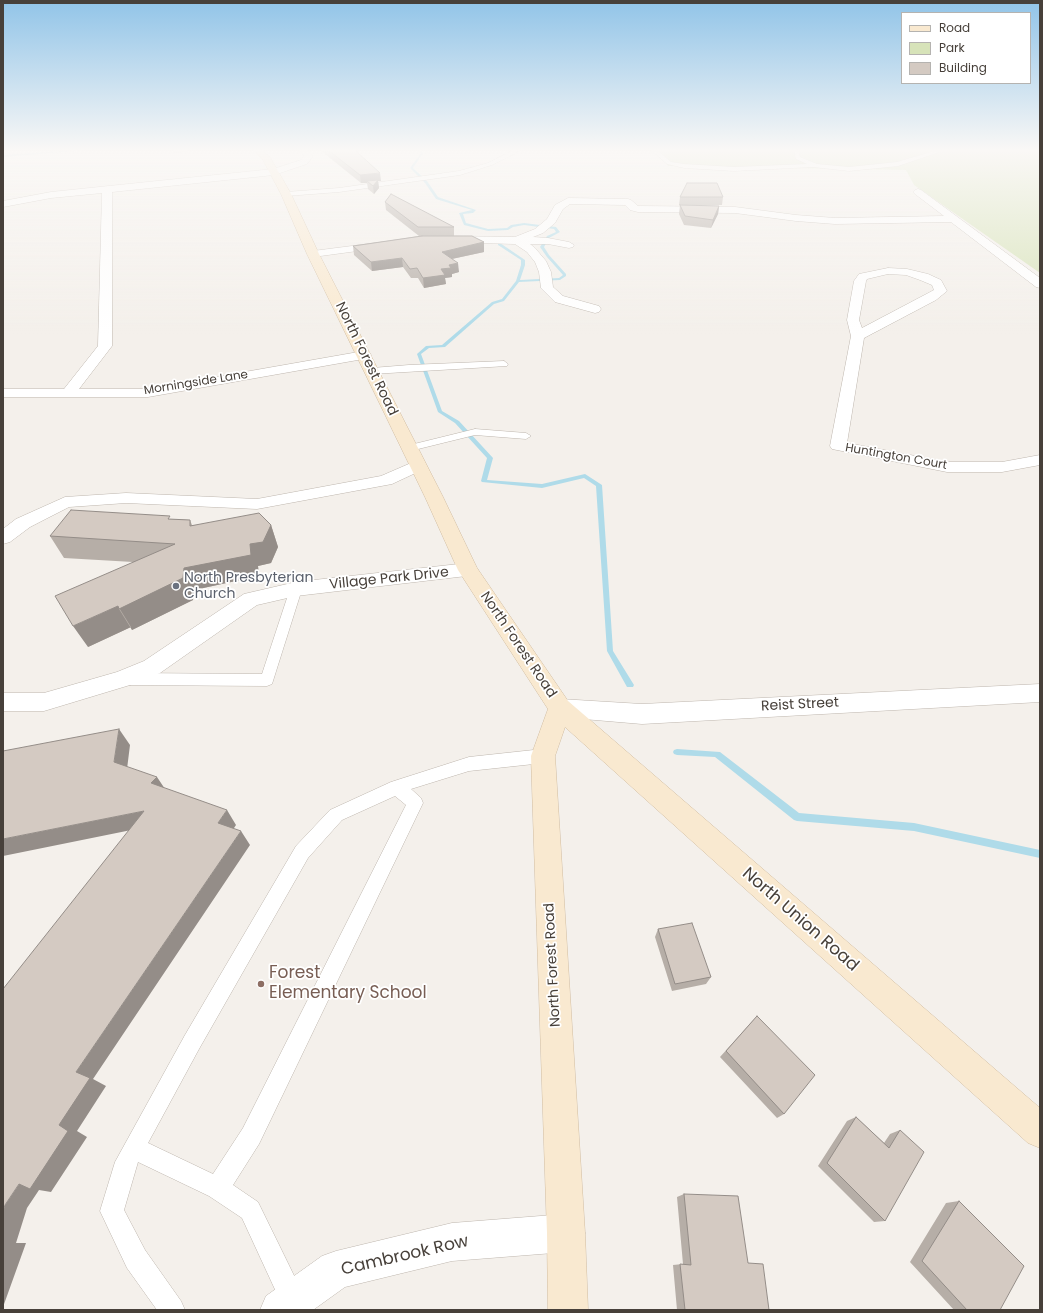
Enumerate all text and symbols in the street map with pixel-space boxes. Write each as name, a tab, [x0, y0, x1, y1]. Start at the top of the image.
legend	[901, 12, 1031, 84]
text: Road	[939, 19, 970, 36]
text: Park	[939, 39, 965, 56]
text: Building	[939, 59, 987, 76]
street label: North Forest Road	[331, 299, 401, 419]
street label: Morningside Lane	[143, 368, 249, 398]
street label: Huntington Court	[844, 441, 948, 473]
street label: Village Park Drive	[328, 564, 450, 594]
place label: North Presbyterian Church	[184, 570, 313, 602]
marker: North Presbyterian Church	[171, 581, 181, 591]
street label: North Forest Road	[476, 589, 560, 701]
street label: Reist Street	[761, 695, 839, 715]
street label: North Union Road	[738, 864, 862, 976]
street label: North Forest Road	[541, 903, 565, 1027]
place label: Forest Elementary School	[269, 964, 427, 1004]
marker: Forest Elementary School	[256, 979, 266, 989]
street label: Cambrook Row	[339, 1231, 471, 1281]

